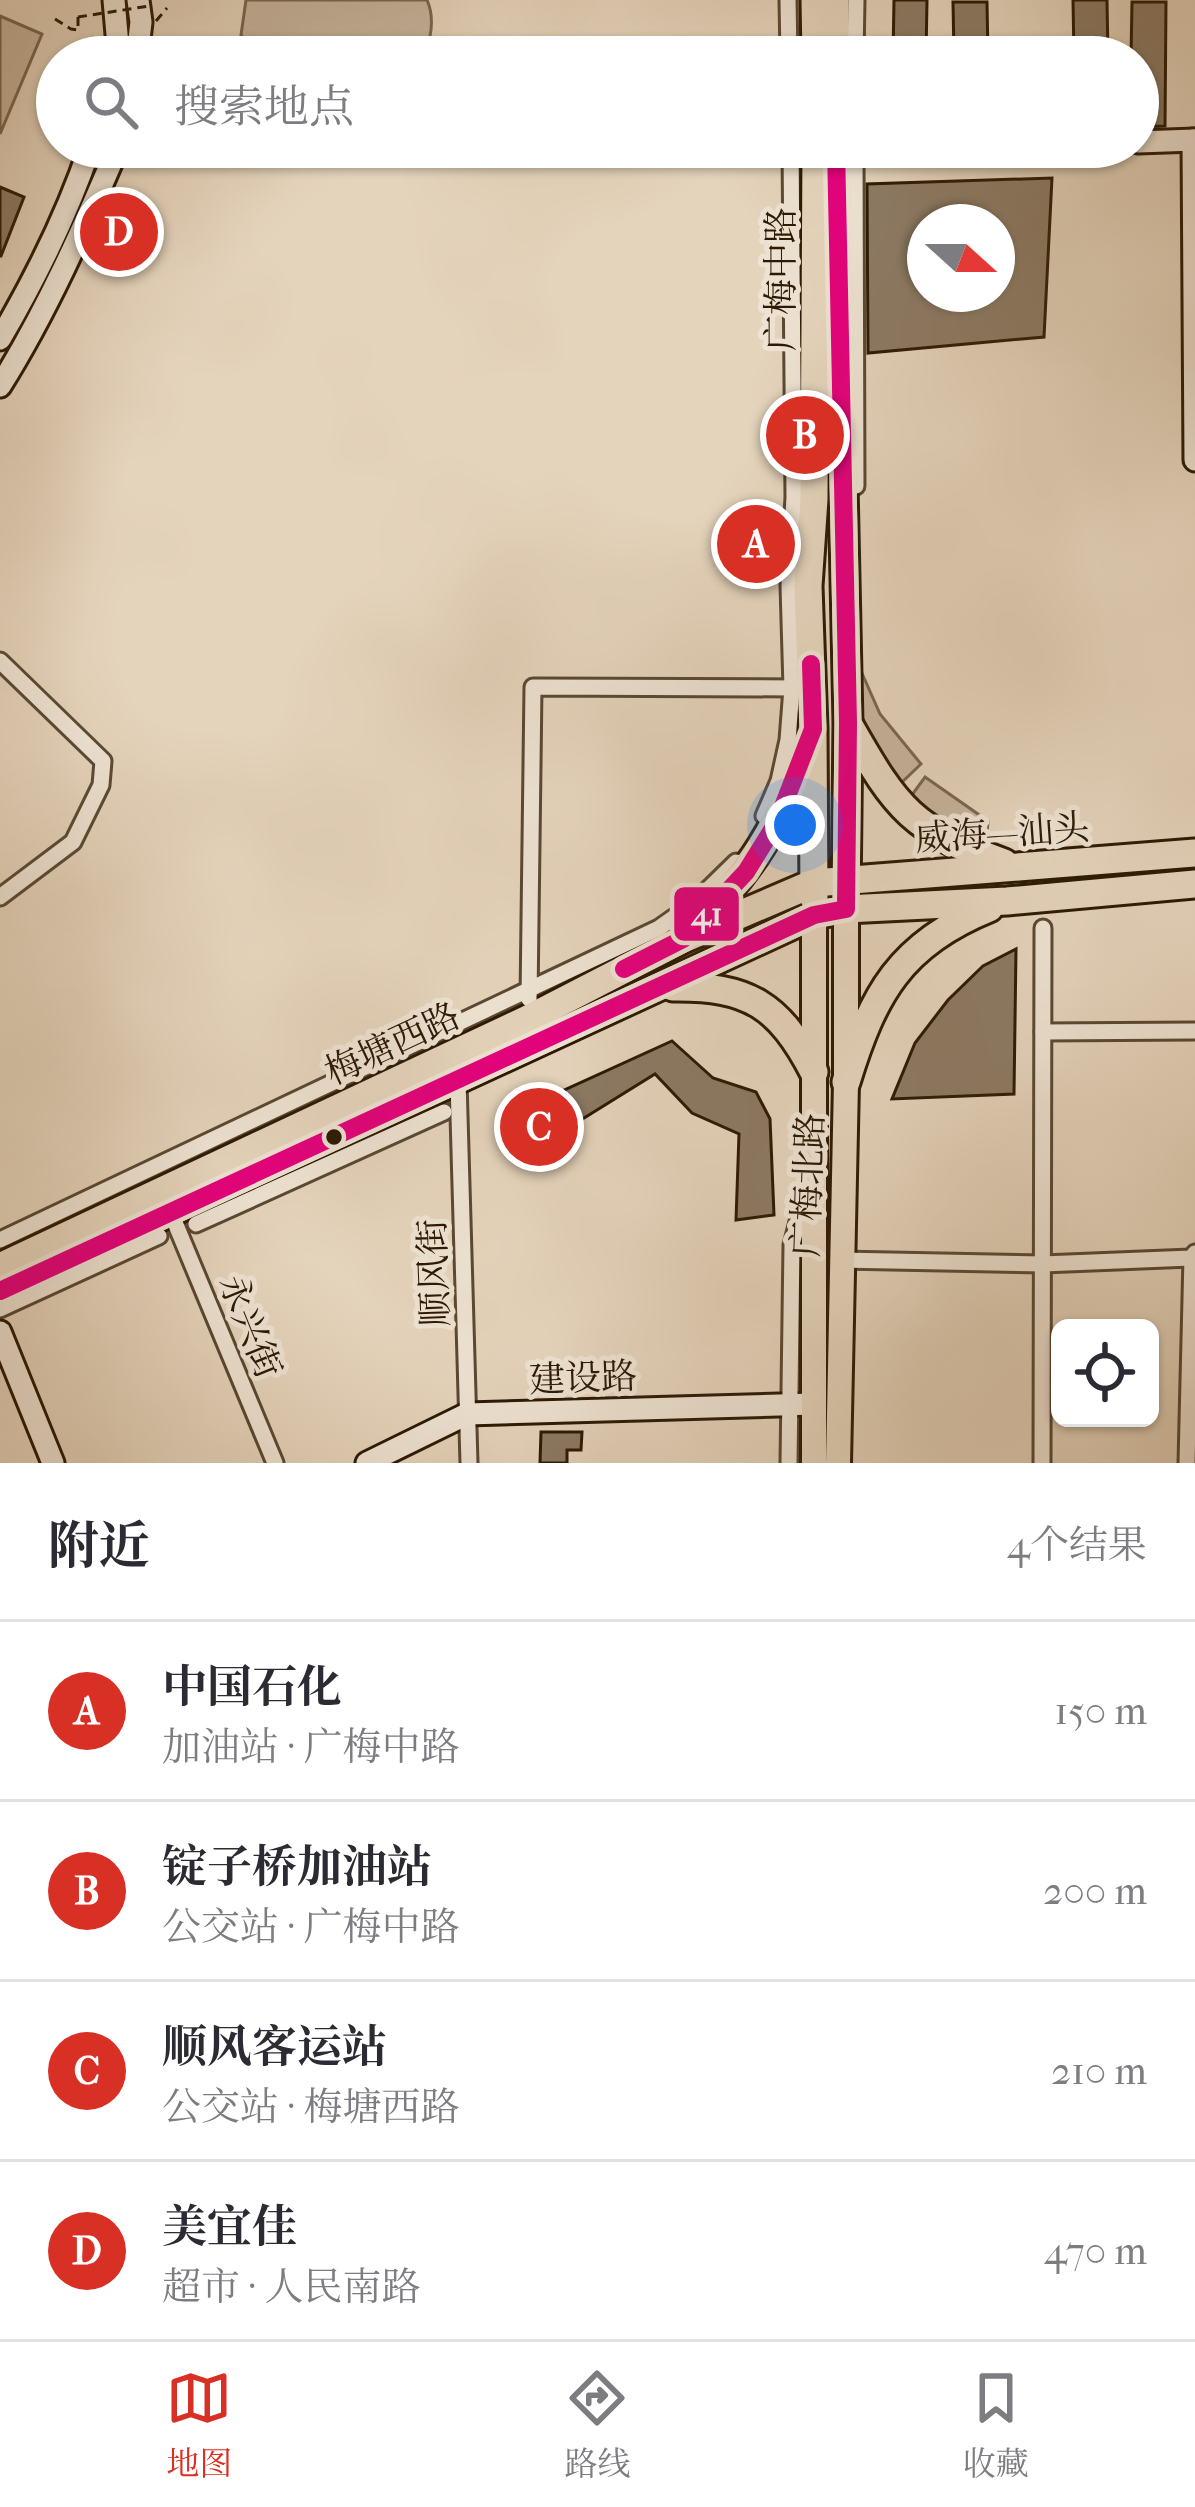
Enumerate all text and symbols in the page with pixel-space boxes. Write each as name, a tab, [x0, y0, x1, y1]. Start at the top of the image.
search box	[36, 36, 1159, 168]
icon: search	[78, 69, 144, 135]
text: 搜索地点	[174, 81, 354, 134]
pin: D	[80, 187, 158, 277]
north arrow	[907, 204, 1015, 312]
street label: 广梅中路	[760, 207, 802, 351]
pin: B	[766, 390, 844, 480]
pin: A	[717, 499, 795, 589]
your location	[765, 795, 825, 855]
street label: 威海—汕头	[913, 806, 1091, 860]
line badge: 41	[672, 885, 741, 943]
text: 41	[690, 895, 723, 935]
street label: 梅塘西路	[318, 994, 467, 1093]
pin: C	[500, 1082, 578, 1172]
street label: 广梅北路	[784, 1112, 831, 1258]
unlabelled marker	[323, 1126, 345, 1148]
street label: 顺风街	[411, 1218, 457, 1328]
street label: 永兴街	[210, 1268, 290, 1384]
map controls	[1051, 1319, 1159, 1427]
button: locate	[1051, 1319, 1159, 1427]
street label: 建设路	[528, 1355, 638, 1401]
text: 附近	[48, 1516, 150, 1576]
text: 4个结果	[1007, 1522, 1147, 1568]
text: 中国石化	[162, 1661, 342, 1714]
text: A	[74, 1688, 100, 1734]
text: 150 m	[1054, 1688, 1147, 1734]
text: 加油站 · 广梅中路	[162, 1724, 460, 1770]
text: 锭子桥加油站	[162, 1841, 432, 1894]
text: B	[74, 1868, 100, 1914]
text: 200 m	[1043, 1868, 1147, 1914]
text: 公交站 · 广梅中路	[162, 1904, 460, 1950]
text: 顺风客运站	[162, 2021, 387, 2074]
text: C	[74, 2048, 100, 2094]
text: 210 m	[1051, 2048, 1147, 2094]
text: 公交站 · 梅塘西路	[162, 2084, 460, 2130]
text: 美宜佳	[162, 2201, 297, 2254]
text: D	[72, 2228, 102, 2274]
text: 470 m	[1044, 2228, 1147, 2274]
text: 超市 · 人民南路	[162, 2264, 421, 2310]
tab: 地图	[166, 2365, 232, 2484]
tab: 路线	[564, 2365, 630, 2484]
tab: 收藏	[963, 2365, 1029, 2484]

